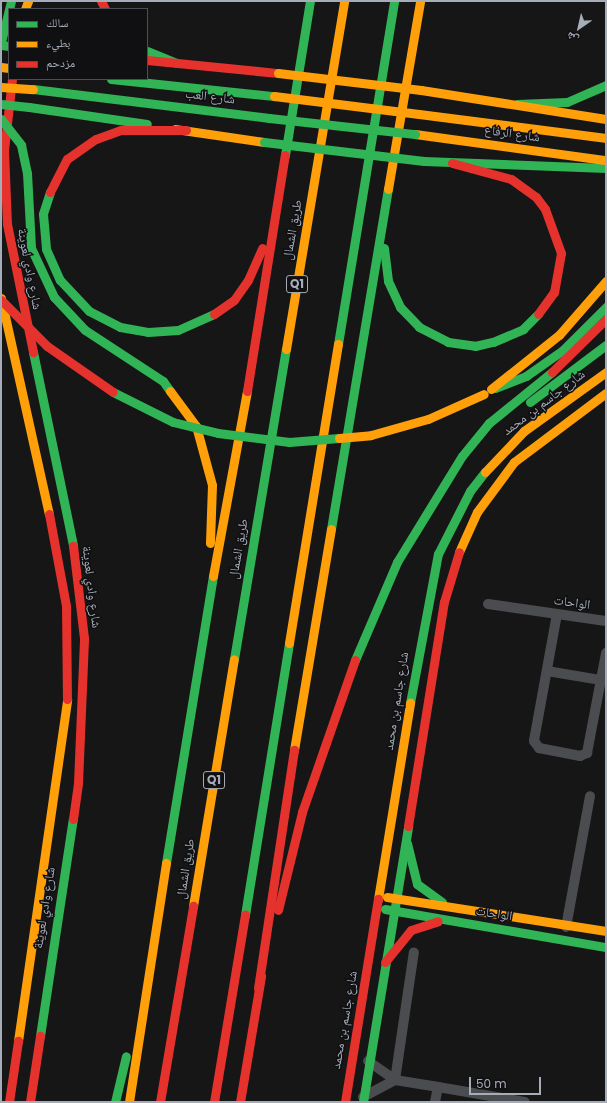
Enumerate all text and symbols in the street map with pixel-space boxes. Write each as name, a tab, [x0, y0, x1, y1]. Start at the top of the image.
legend	[8, 8, 148, 80]
north arrow	[559, 8, 599, 48]
text: سالك	[46, 14, 68, 31]
text: ش	[563, 28, 582, 48]
text: بطيء	[46, 34, 70, 51]
text: مزدحم	[46, 54, 75, 71]
street label: شارع العب	[184, 86, 236, 108]
street label: شارع الرفاع	[483, 122, 541, 146]
street label: طريق الشمال	[280, 199, 306, 261]
street label: شارع وادي لعوينة	[13, 227, 45, 311]
road number: Q1	[286, 274, 308, 294]
street label: شارع جاسم بن محمد	[500, 367, 588, 439]
street label: طريق الشمال	[226, 518, 252, 580]
street label: شارع وادي لعوينة	[78, 545, 104, 629]
street label: الواحات	[553, 593, 591, 613]
street label: شارع جاسم بن محمد	[382, 651, 412, 751]
road number: Q1	[203, 770, 225, 790]
street label: طريق الشمال	[174, 838, 198, 900]
street label: شارع وادي لعوينة	[31, 866, 59, 950]
street label: الواحات	[475, 903, 513, 925]
street label: شارع جاسم بن محمد	[329, 970, 361, 1070]
scale bar	[471, 1069, 543, 1095]
text: 50 m	[476, 1075, 507, 1092]

